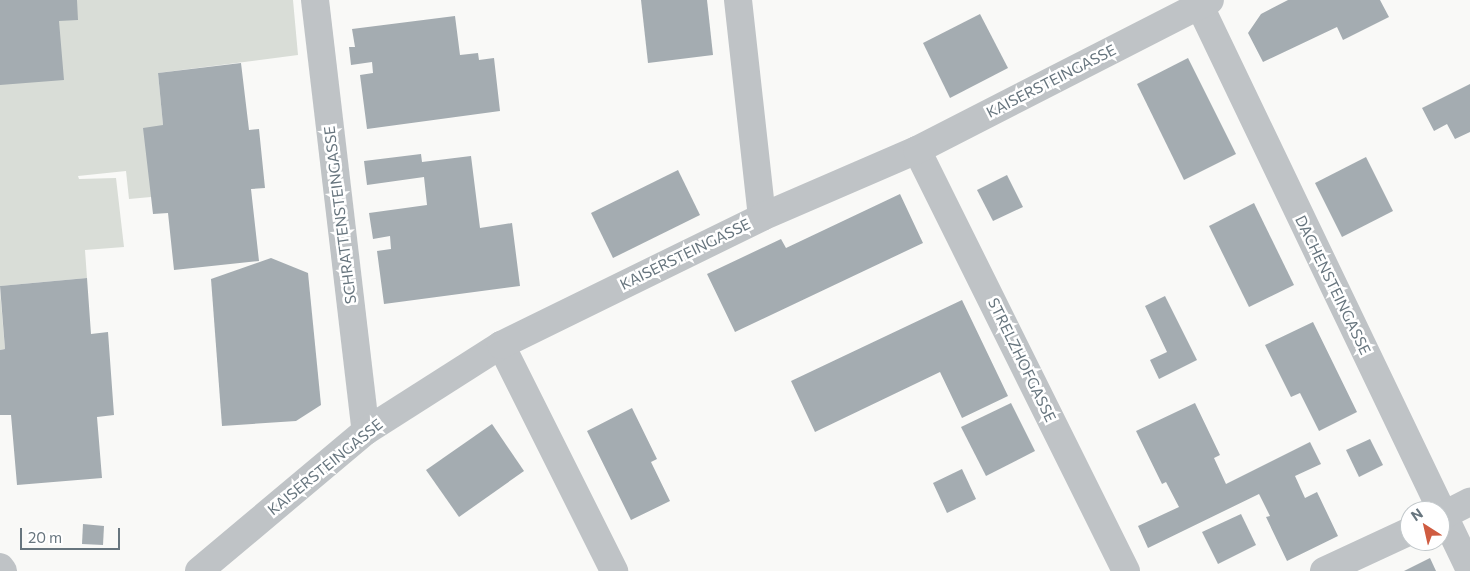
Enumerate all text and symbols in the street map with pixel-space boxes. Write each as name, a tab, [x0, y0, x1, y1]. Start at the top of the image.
street label: KAISERSTEINGASSE	[983, 41, 1119, 121]
street label: SCHRATTENSTEINGASSE	[320, 125, 360, 305]
street label: DACHENSTEINGASSE	[1291, 212, 1375, 358]
street label: KAISERSTEINGASSE	[617, 215, 753, 293]
street label: STRELZHOFGASSE	[984, 295, 1060, 425]
street label: KAISERSTEINGASSE	[264, 415, 386, 519]
north arrow	[1400, 501, 1450, 551]
text: N	[1408, 504, 1426, 524]
scale bar	[22, 518, 122, 550]
text: 20 m	[28, 528, 62, 546]

